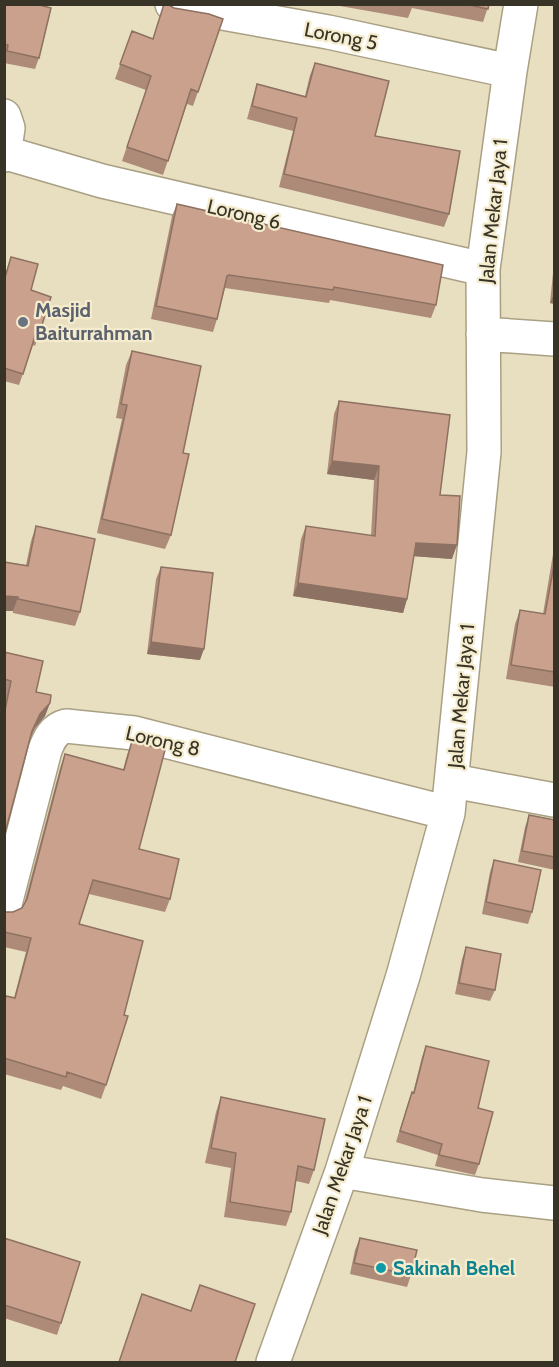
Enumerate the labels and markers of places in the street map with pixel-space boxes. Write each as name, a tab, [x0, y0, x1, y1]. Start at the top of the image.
place label: Masjid Baiturrahman	[35, 298, 153, 345]
marker: Masjid Baiturrahman	[16, 315, 30, 329]
place label: Sakinah Behel	[393, 1256, 515, 1280]
marker: Sakinah Behel	[374, 1261, 388, 1275]

